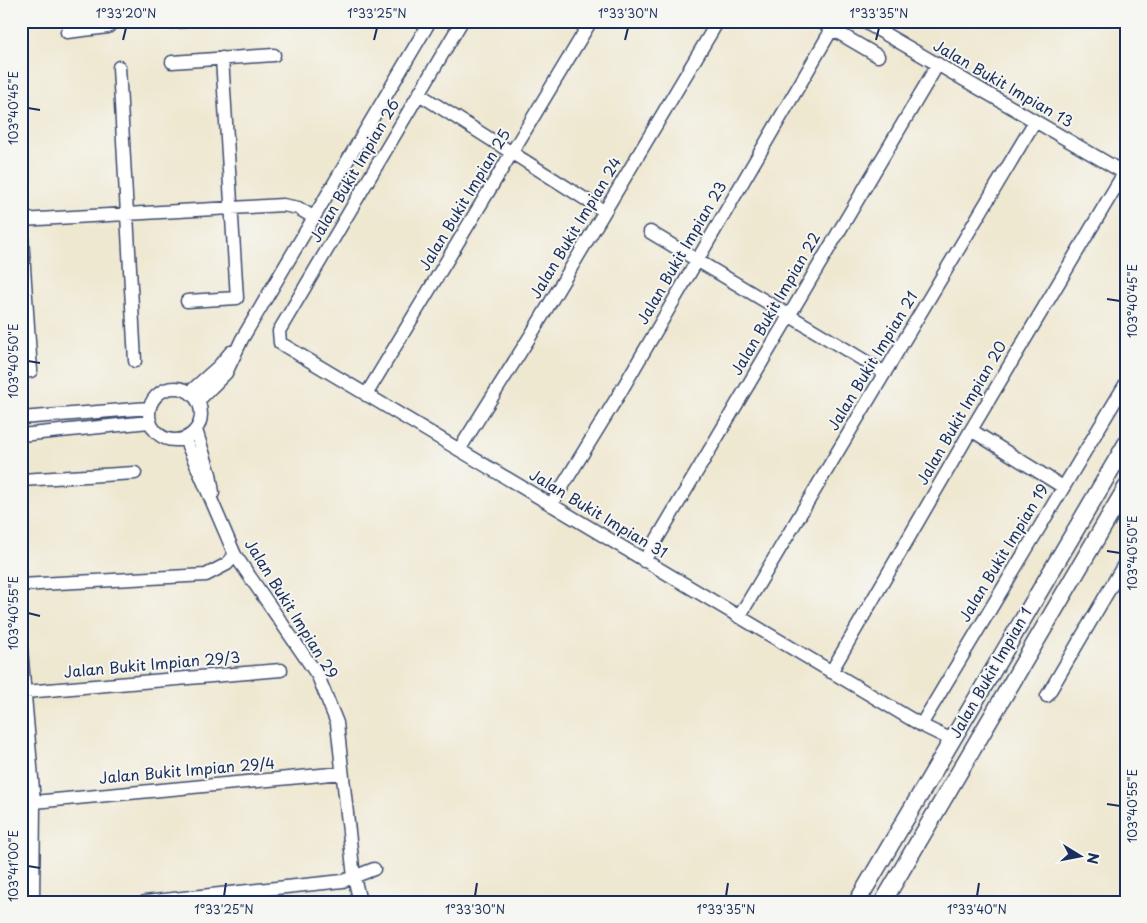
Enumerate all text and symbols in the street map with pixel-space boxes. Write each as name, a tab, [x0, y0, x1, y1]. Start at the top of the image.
text: 1°33'20"N	[96, 4, 156, 22]
text: 1°33'25"N	[347, 4, 407, 22]
text: 1°33'30"N	[598, 4, 658, 22]
text: 1°33'35"N	[850, 4, 908, 22]
street label: Jalan Bukit Impian 13	[929, 33, 1078, 132]
text: 103°40'45"E	[4, 71, 22, 145]
street label: Jalan Bukit Impian 26	[303, 94, 404, 246]
street label: Jalan Bukit Impian 25	[412, 124, 515, 275]
street label: Jalan Bukit Impian 24	[523, 152, 626, 303]
street label: Jalan Bukit Impian 23	[630, 176, 731, 328]
street label: Jalan Bukit Impian 22	[724, 227, 825, 379]
text: 103°40'45"E	[1123, 264, 1141, 338]
street label: Jalan Bukit Impian 21	[821, 286, 923, 434]
text: 103°40'50"E	[4, 324, 22, 398]
street label: Jalan Bukit Impian 20	[910, 336, 1011, 489]
street label: Jalan Bukit Impian 31	[525, 462, 672, 563]
street label: Jalan Bukit Impian 19	[952, 479, 1053, 626]
text: 103°40'50"E	[1123, 516, 1141, 590]
street label: Jalan Bukit Impian 29	[240, 534, 345, 683]
text: 103°40'55"E	[4, 576, 22, 650]
street label: Jalan Bukit Impian 1	[943, 603, 1037, 742]
street label: Jalan Bukit Impian 29/3	[63, 644, 241, 683]
street label: Jalan Bukit Impian 29/4	[98, 750, 276, 789]
text: 103°40'55"E	[1123, 769, 1141, 843]
text: 103°41'00"E	[4, 830, 22, 902]
north arrow	[1054, 830, 1104, 880]
text: N	[1082, 851, 1105, 866]
text: 1°33'25"N	[194, 900, 254, 918]
text: 1°33'30"N	[445, 900, 505, 918]
text: 1°33'35"N	[697, 900, 755, 918]
text: 1°33'40"N	[947, 900, 1007, 918]

